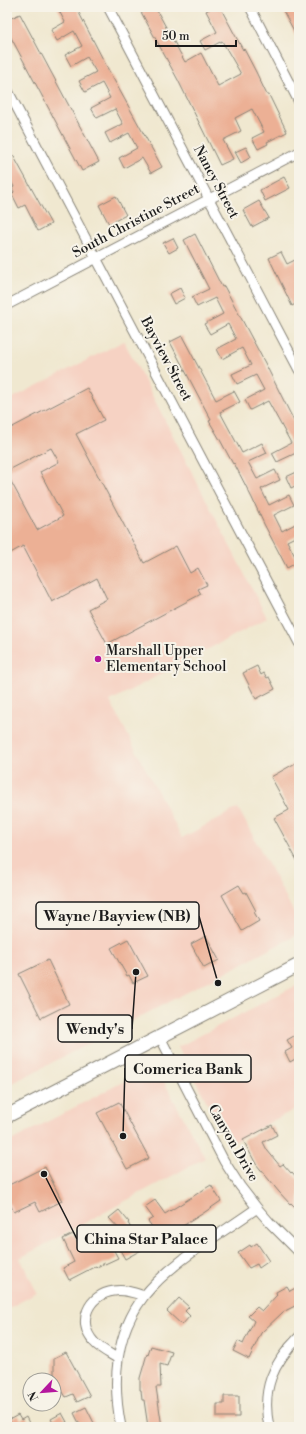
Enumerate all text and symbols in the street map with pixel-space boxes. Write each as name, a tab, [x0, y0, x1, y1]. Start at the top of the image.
scale bar	[156, 22, 236, 48]
text: 50 m	[162, 29, 190, 44]
street label: Nancy Street	[189, 142, 243, 222]
street label: South Christine Street	[69, 180, 203, 262]
street label: Bayview Street	[136, 313, 196, 404]
place label: Marshall Upper Elementary School	[106, 642, 226, 676]
marker: Marshall Upper Elementary School	[93, 654, 103, 664]
callout: Wayne / Bayview (NB)	[36, 902, 199, 929]
text: Wayne / Bayview (NB)	[43, 907, 191, 926]
callout: Wendy's	[58, 1015, 132, 1042]
text: Wendy's	[65, 1020, 124, 1039]
callout: Comerica Bank	[125, 1055, 251, 1082]
text: Comerica Bank	[133, 1060, 244, 1079]
street label: Canyon Drive	[204, 1101, 262, 1185]
callout: China Star Palace	[77, 1225, 216, 1252]
text: China Star Palace	[84, 1230, 208, 1249]
north arrow	[22, 1372, 62, 1412]
text: N	[26, 1389, 42, 1403]

